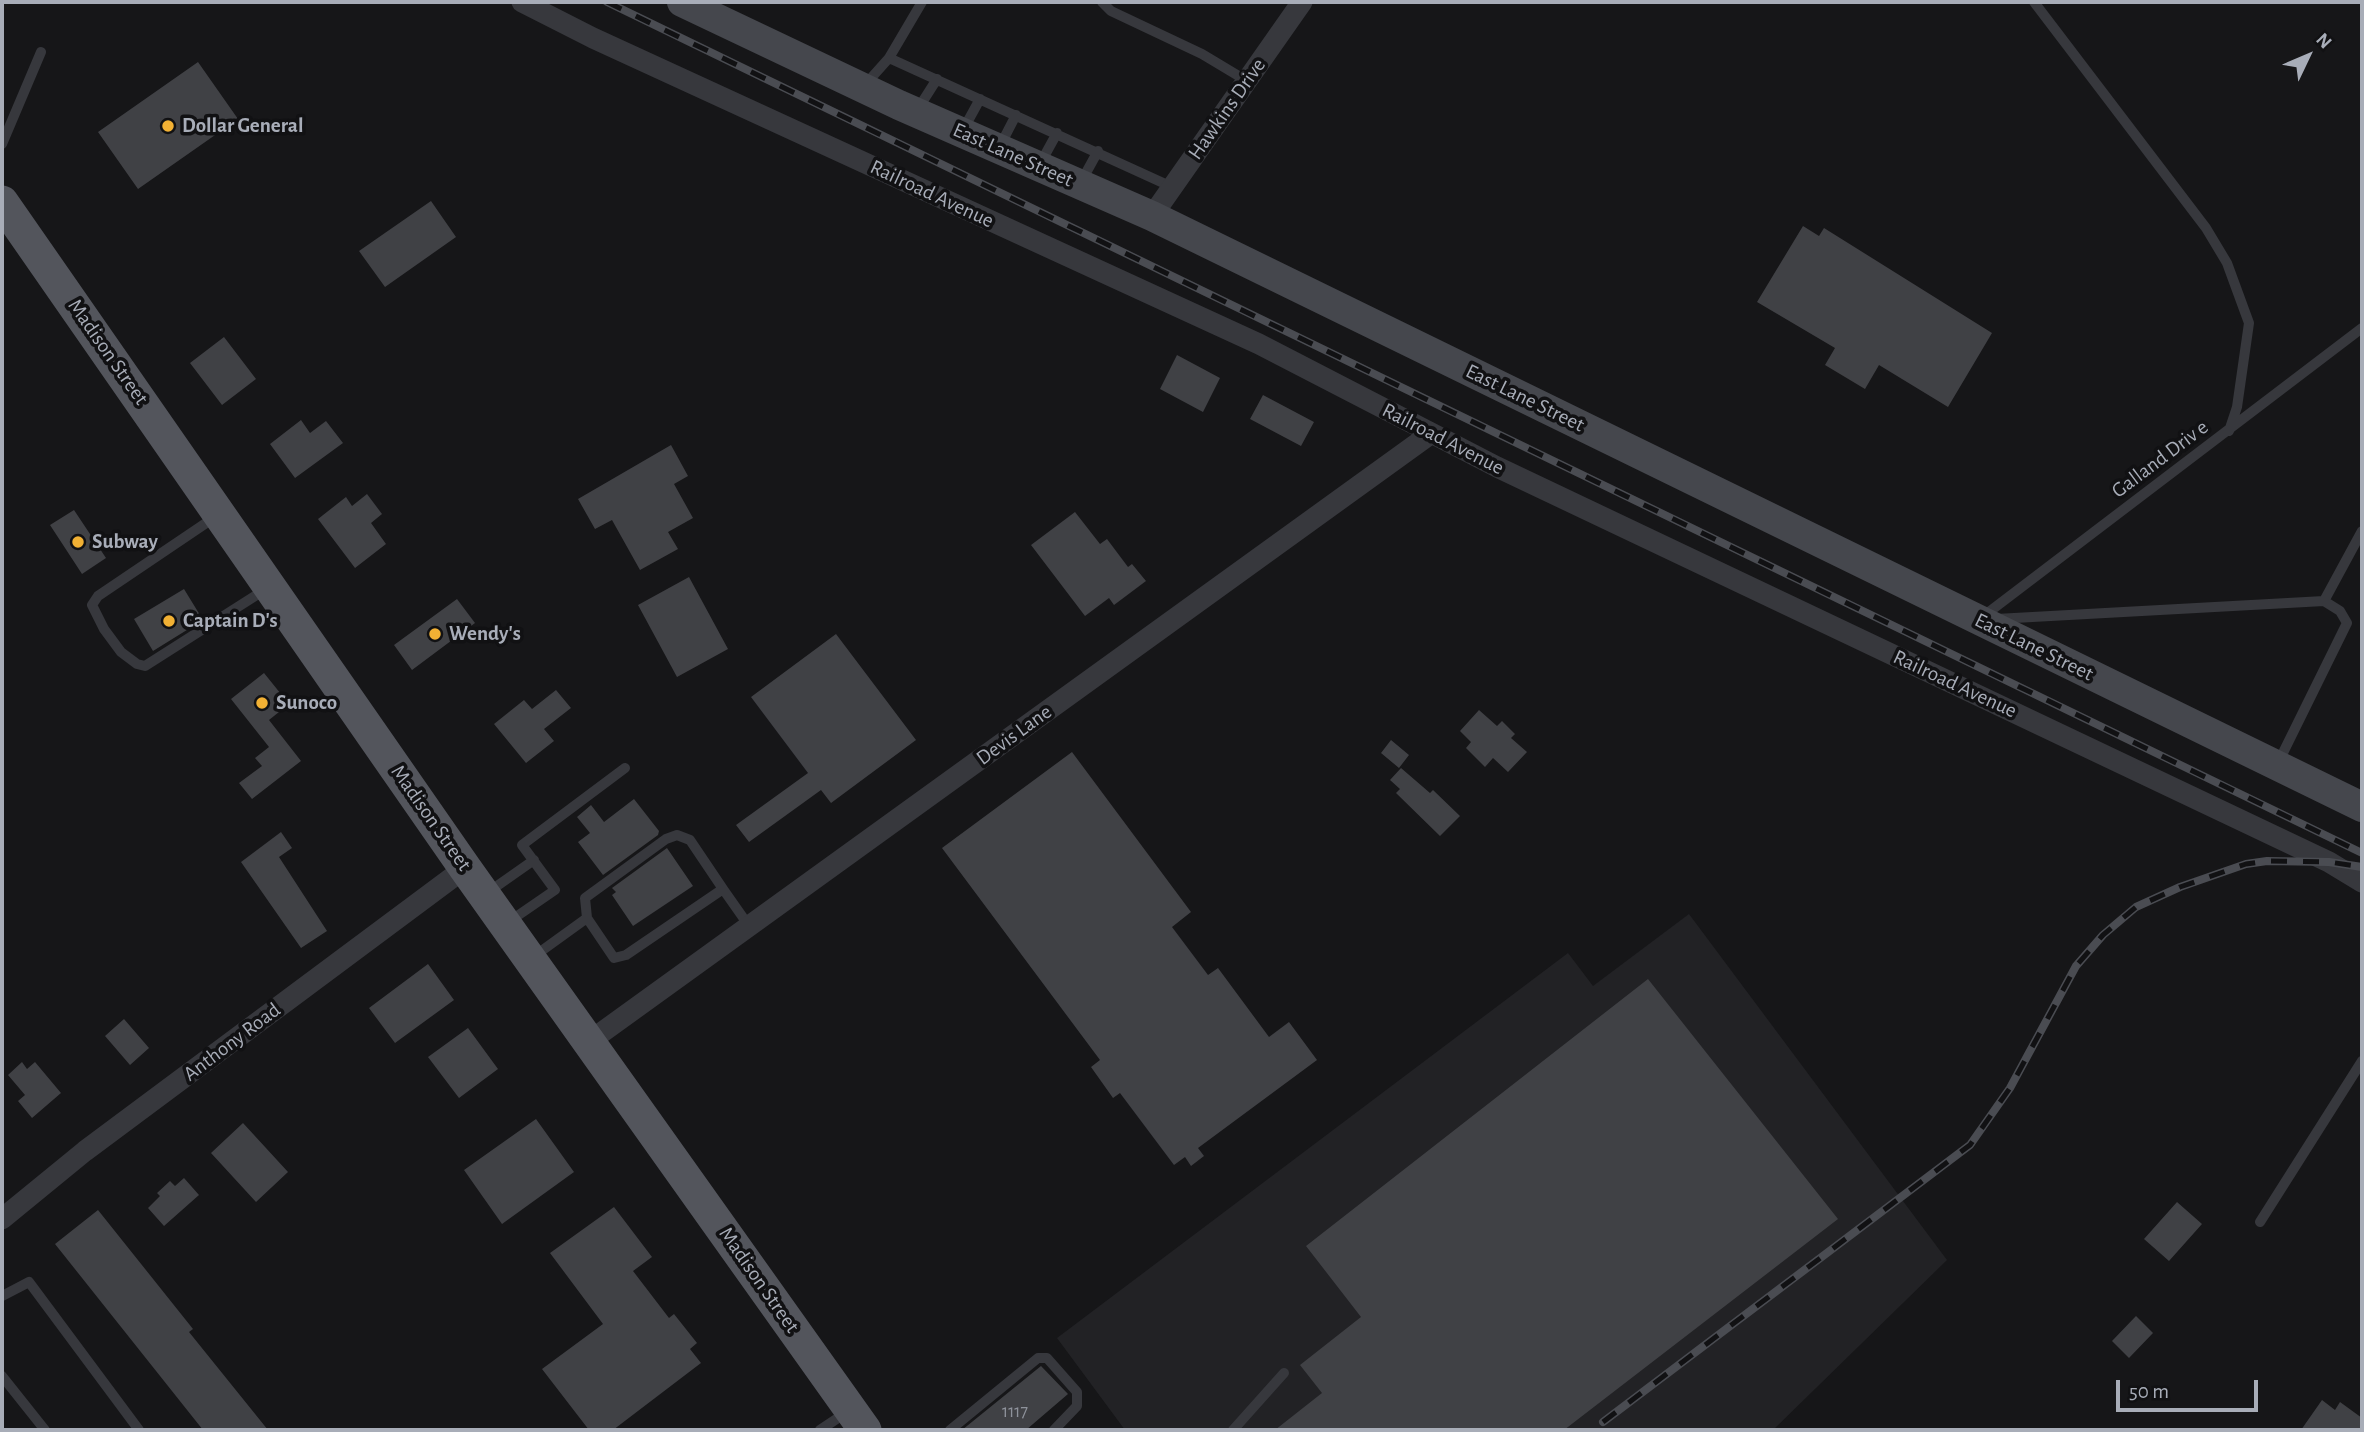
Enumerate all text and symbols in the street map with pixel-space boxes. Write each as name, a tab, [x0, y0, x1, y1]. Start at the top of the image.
north arrow	[2273, 21, 2343, 91]
text: N	[2312, 30, 2335, 52]
street label: Hawkins Drive	[1183, 53, 1271, 165]
place label: Dollar General	[182, 113, 303, 139]
street label: East Lane Street	[949, 117, 1077, 193]
marker: Dollar General	[160, 118, 176, 134]
street label: Railroad Avenue	[866, 154, 998, 234]
street label: Madison Street	[62, 294, 154, 410]
street label: East Lane Street	[1462, 358, 1588, 438]
street label: Railroad Avenue	[1378, 397, 1508, 481]
street label: Galland Driv e	[2107, 414, 2213, 504]
place label: Subway	[92, 529, 158, 555]
marker: Subway	[70, 534, 86, 550]
street label: East Lane Street	[1971, 607, 2097, 687]
place label: Captain D's	[183, 608, 278, 634]
marker: Captain D's	[161, 613, 177, 629]
place label: Wendy's	[449, 621, 521, 647]
marker: Wendy's	[427, 626, 443, 642]
street label: Railroad Avenue	[1889, 644, 2021, 724]
place label: Sunoco	[276, 690, 337, 716]
marker: Sunoco	[254, 695, 270, 711]
street label: Devis Lane	[971, 699, 1057, 771]
street label: Madison Street	[385, 760, 477, 876]
street label: Anthony Road	[178, 997, 286, 1087]
street label: Madison Street	[713, 1222, 805, 1338]
scale bar	[2119, 1366, 2261, 1410]
text: 50 m	[2129, 1381, 2169, 1402]
house number: 1117	[1002, 1401, 1028, 1423]

